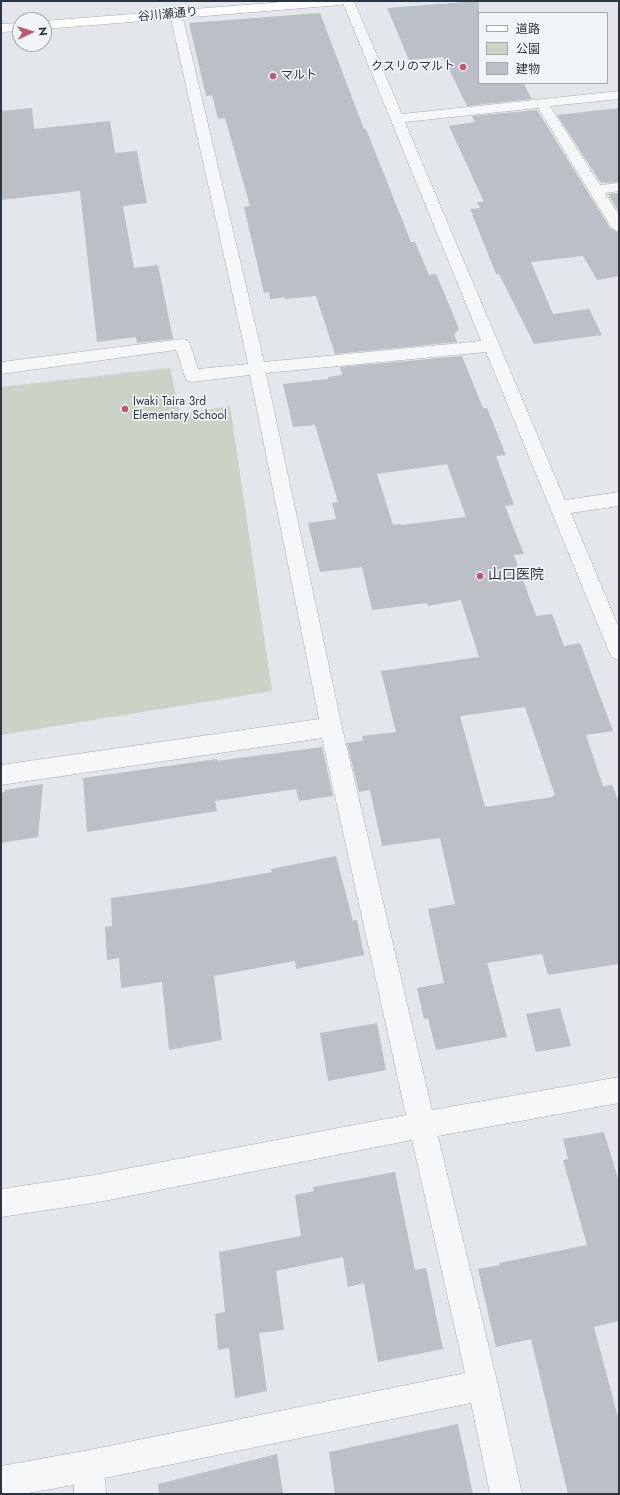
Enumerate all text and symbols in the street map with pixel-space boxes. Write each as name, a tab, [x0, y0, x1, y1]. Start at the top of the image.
street label: 谷川瀬通り	[137, 5, 199, 25]
north arrow	[12, 12, 52, 52]
legend	[478, 12, 608, 84]
text: 道路	[516, 20, 540, 38]
text: N	[35, 26, 51, 36]
text: 公園	[516, 40, 540, 58]
place label: クスリのマルト	[371, 60, 455, 74]
text: 建物	[516, 60, 540, 78]
marker: クスリのマルト	[458, 62, 468, 72]
place label: マルト	[281, 69, 317, 83]
marker: マルト	[268, 71, 278, 81]
place label: Iwaki Taira 3rd Elementary School	[133, 395, 227, 423]
marker: Iwaki Taira 3rd Elementary School	[120, 404, 130, 414]
place label: 山口医院	[488, 568, 544, 584]
marker: 山口医院	[475, 571, 485, 581]

